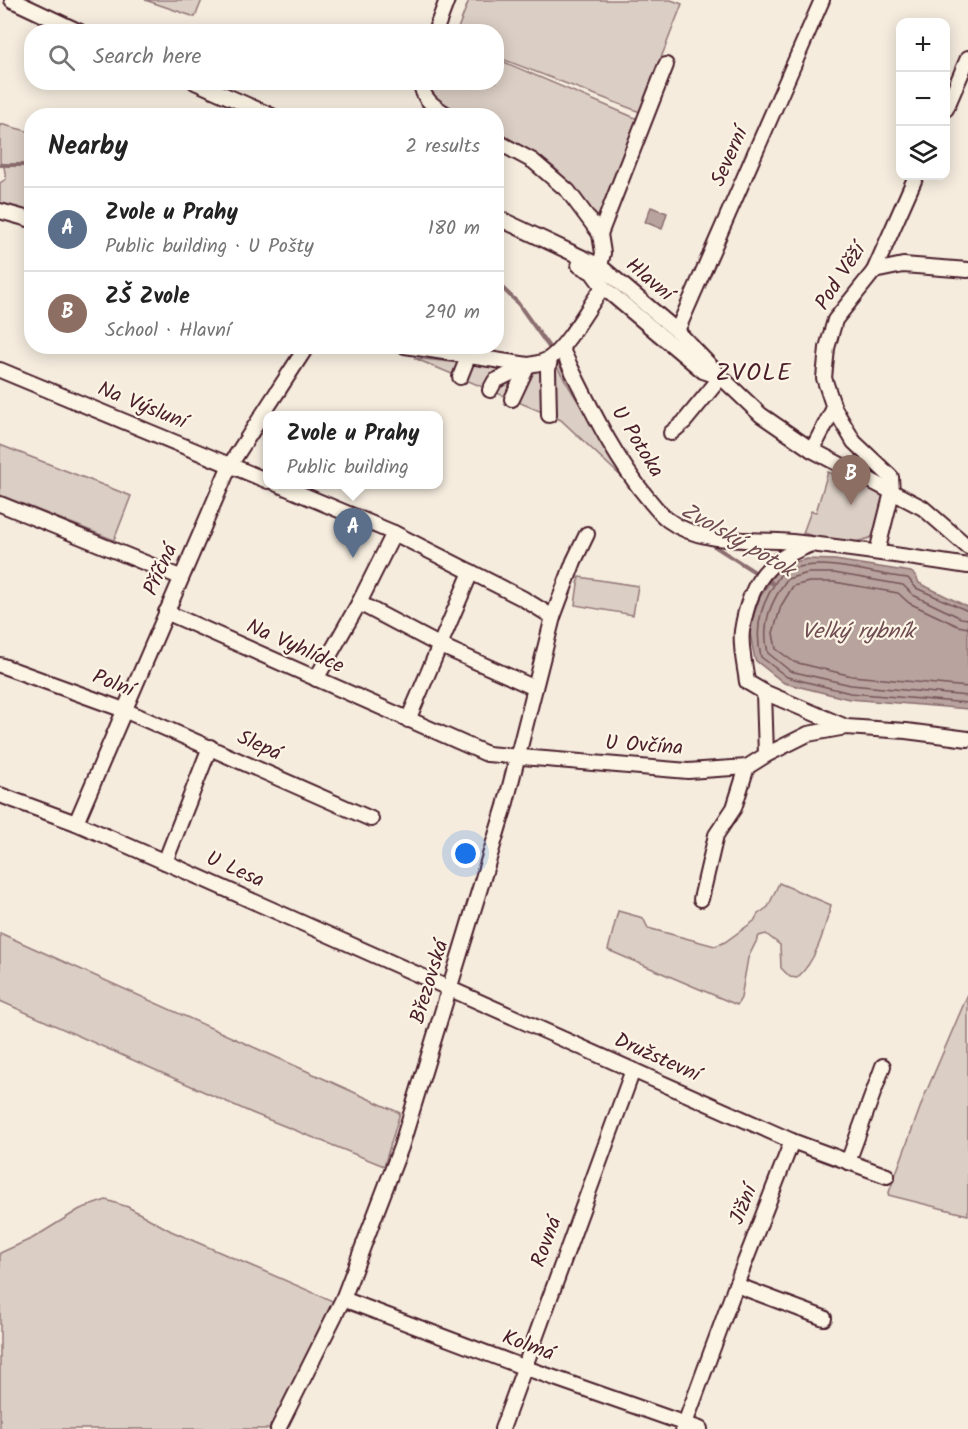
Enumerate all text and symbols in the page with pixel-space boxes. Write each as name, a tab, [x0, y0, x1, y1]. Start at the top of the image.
map controls	[896, 18, 950, 180]
button: +	[896, 18, 950, 72]
search box	[24, 24, 504, 90]
text: Search here	[93, 40, 201, 75]
icon: search	[45, 41, 78, 74]
button: −	[896, 72, 950, 126]
street label: Severní	[702, 119, 759, 192]
text: Nearby	[48, 126, 128, 168]
button: layers	[896, 126, 950, 180]
text: 2 results	[405, 131, 480, 163]
text: Zvole u Prahy	[105, 196, 238, 231]
text: A	[61, 213, 74, 245]
text: 180 m	[428, 213, 480, 245]
text: Public building · U Pošty	[105, 231, 314, 263]
street label: Pod Věží	[807, 234, 877, 317]
street label: Hlavní	[618, 250, 683, 312]
text: ZŠ Zvole	[105, 280, 190, 315]
text: B	[61, 297, 74, 329]
text: 290 m	[425, 297, 480, 329]
text: School · Hlavní	[105, 315, 231, 347]
district label: ZVOLE	[715, 354, 793, 393]
street label: Na Výsluní	[92, 373, 194, 440]
street label: U Potoka	[602, 400, 672, 484]
popup	[263, 411, 443, 489]
text: Zvole u Prahy	[287, 417, 419, 452]
text: Public building	[287, 452, 409, 484]
pin: B	[832, 456, 870, 505]
water label: Zvolský potok	[674, 494, 804, 590]
pin: A	[334, 508, 372, 558]
street label: Příčná	[135, 537, 188, 601]
street label: Na Vyhlídce	[241, 611, 350, 683]
water label: Velký rybník	[802, 615, 918, 650]
street label: Polní	[87, 661, 141, 708]
street label: Slepá	[231, 722, 288, 771]
street label: U Ovčína	[604, 727, 684, 765]
your location	[451, 839, 480, 868]
street label: U Lesa	[201, 843, 269, 897]
street label: Březovská	[402, 934, 459, 1028]
street label: Družstevní	[609, 1024, 708, 1093]
street label: Jižní	[721, 1177, 768, 1230]
street label: Rovná	[523, 1210, 572, 1272]
street label: Kolmá	[497, 1321, 561, 1371]

